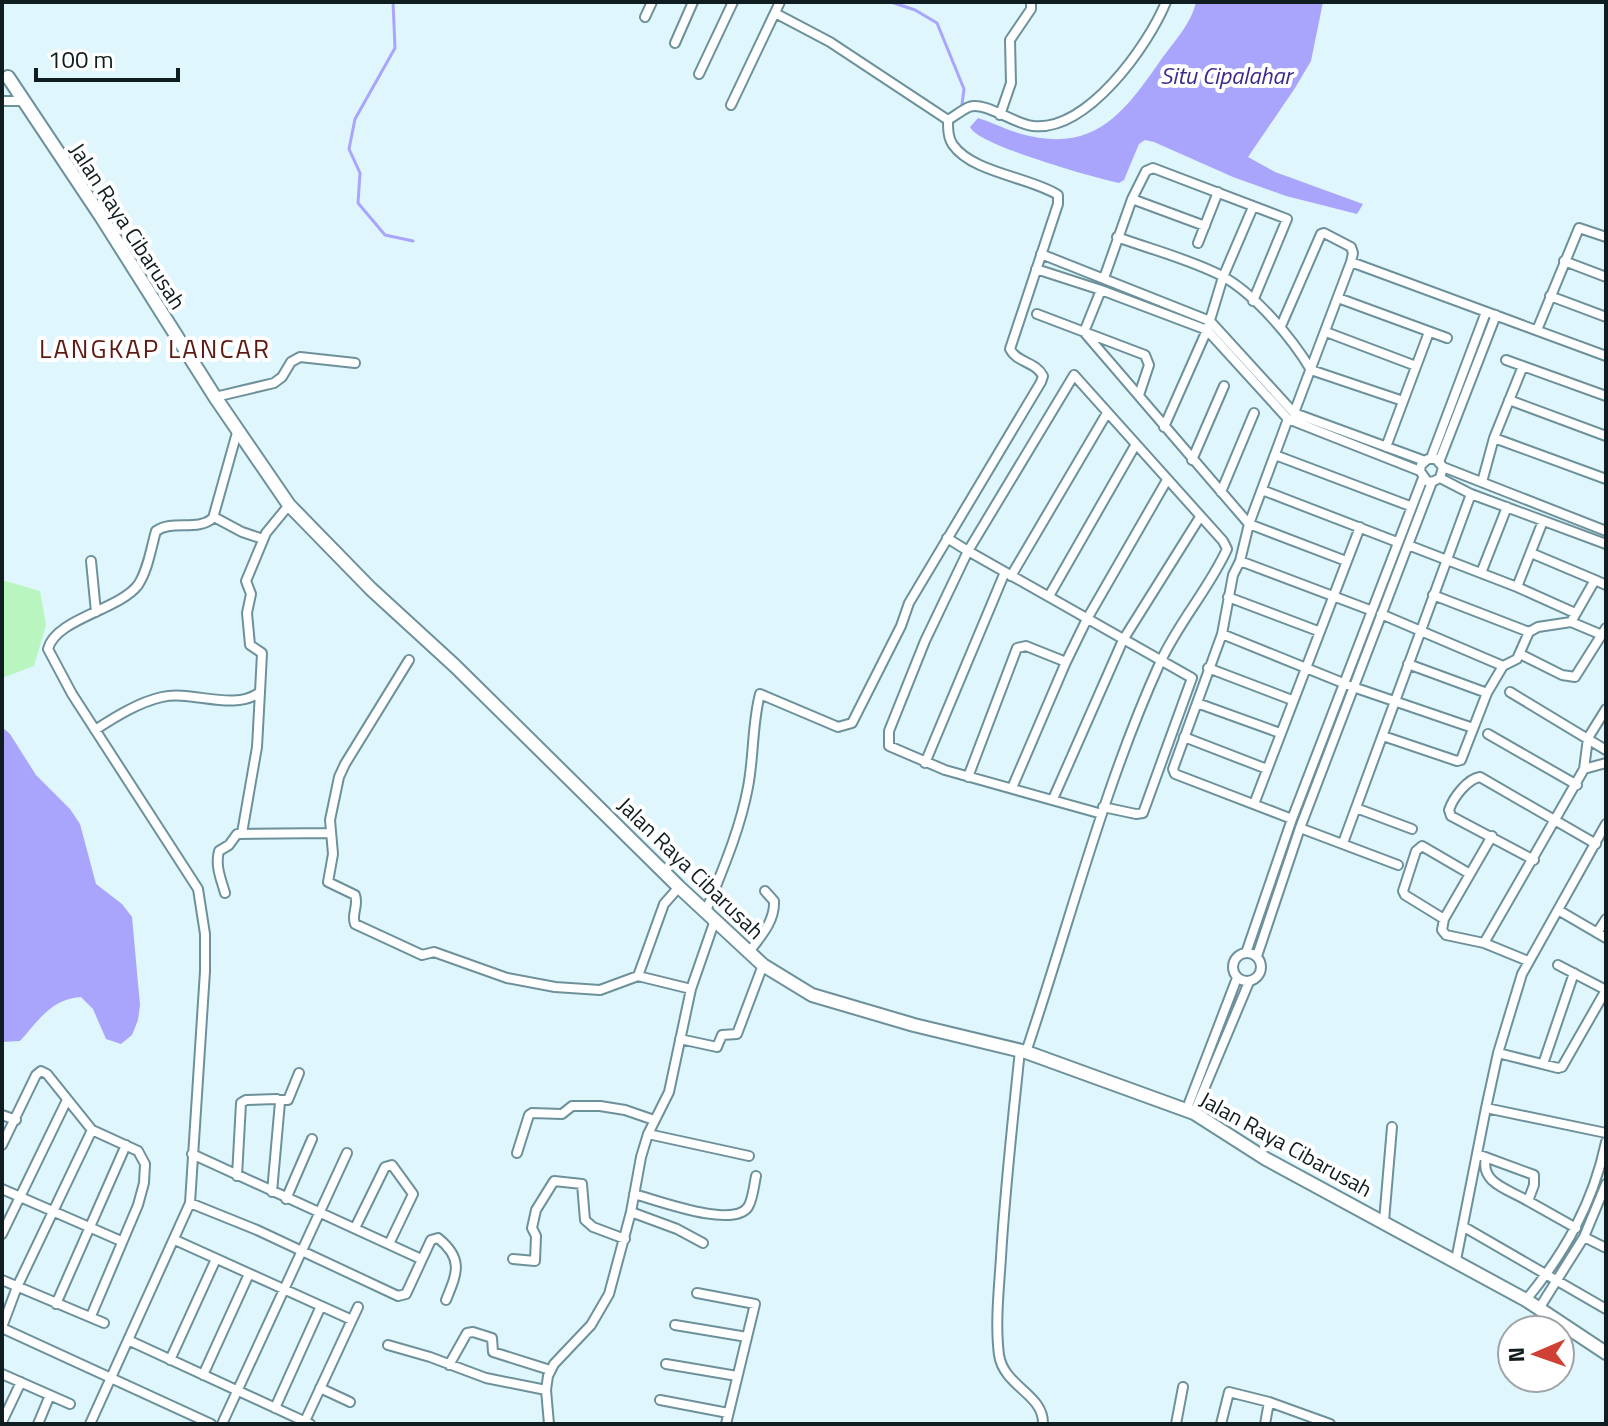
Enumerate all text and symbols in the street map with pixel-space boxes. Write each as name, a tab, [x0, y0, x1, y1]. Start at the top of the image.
scale bar	[36, 32, 178, 82]
text: 100 m	[48, 41, 114, 77]
water label: Situ Cipalahar	[1160, 57, 1295, 93]
street label: Jalan Raya Cibarusah	[61, 136, 195, 316]
district label: LANGKAP LANCAR	[39, 329, 271, 368]
street label: Jalan Raya Cibarusah	[610, 789, 772, 947]
street label: Jalan Raya Cibarusah	[1194, 1082, 1378, 1206]
north arrow	[1496, 1314, 1576, 1394]
text: N	[1499, 1346, 1533, 1363]

